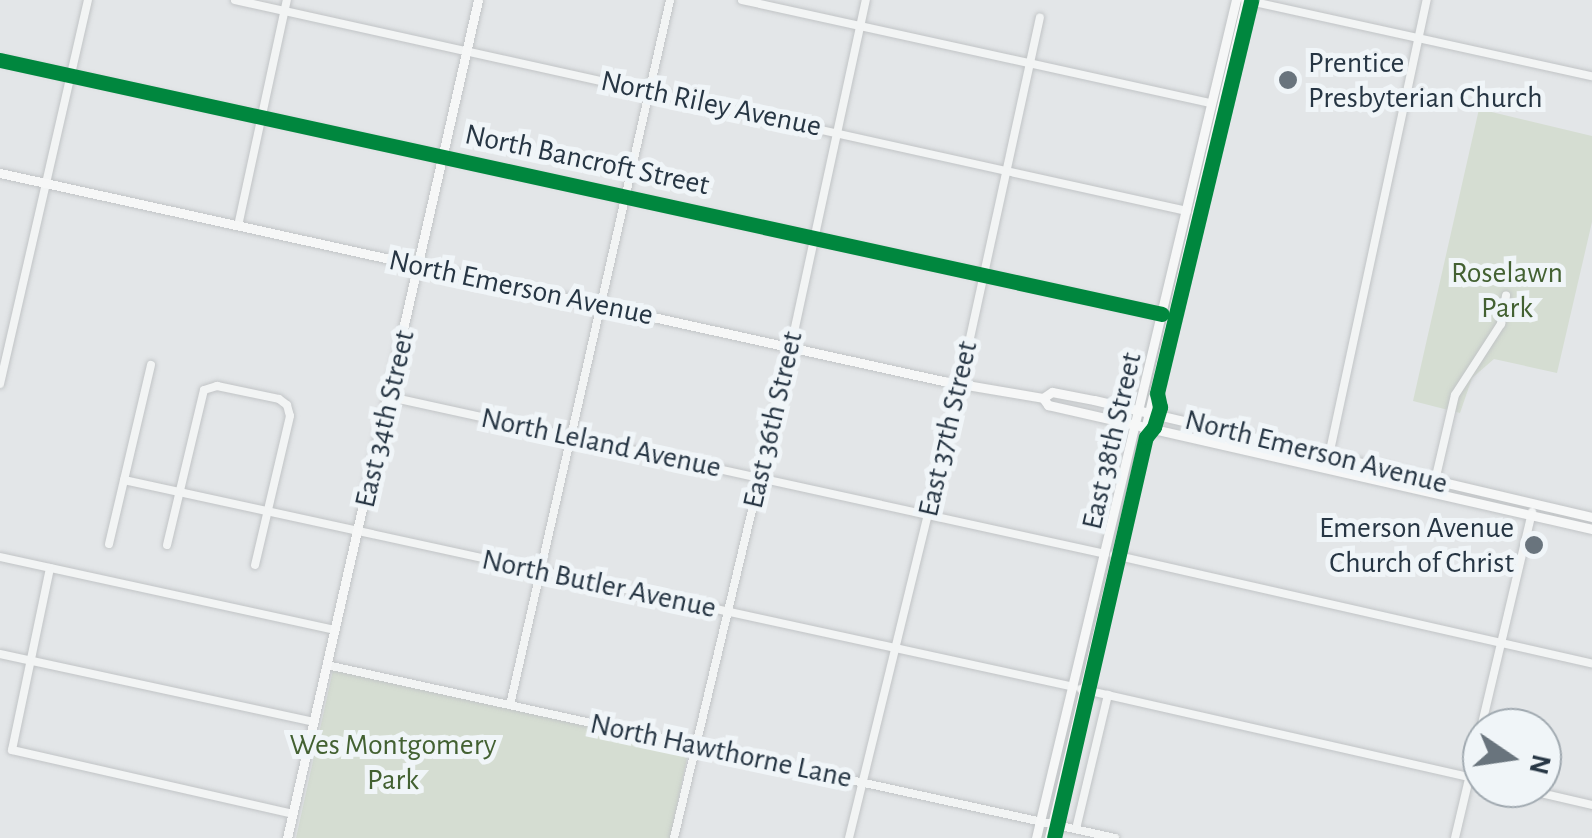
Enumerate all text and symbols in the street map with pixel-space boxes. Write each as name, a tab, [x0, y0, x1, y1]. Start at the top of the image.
place label: Prentice Presbyterian Church	[1308, 45, 1543, 116]
street label: North Riley Avenue	[597, 63, 825, 145]
marker: Prentice Presbyterian Church	[1277, 69, 1299, 91]
street label: North Bancroft Street	[462, 117, 712, 203]
street label: North Emerson Avenue	[386, 242, 656, 334]
park label: Roselawn Park	[1451, 255, 1563, 326]
street label: East 34th Street	[347, 327, 423, 511]
street label: East 36th Street	[735, 328, 811, 512]
street label: East 37th Street	[910, 338, 986, 520]
street label: East 38th Street	[1074, 349, 1150, 533]
street label: North Leland Avenue	[478, 400, 724, 486]
street label: North Emerson Avenue	[1181, 402, 1451, 502]
place label: Emerson Avenue Church of Christ	[1319, 510, 1514, 580]
marker: Emerson Avenue Church of Christ	[1523, 534, 1545, 556]
street label: North Butler Avenue	[479, 542, 719, 626]
street label: North Hawthorne Lane	[587, 706, 855, 796]
north arrow	[1462, 708, 1562, 808]
park label: Wes Montgomery Park	[289, 727, 497, 798]
text: N	[1523, 752, 1555, 777]

